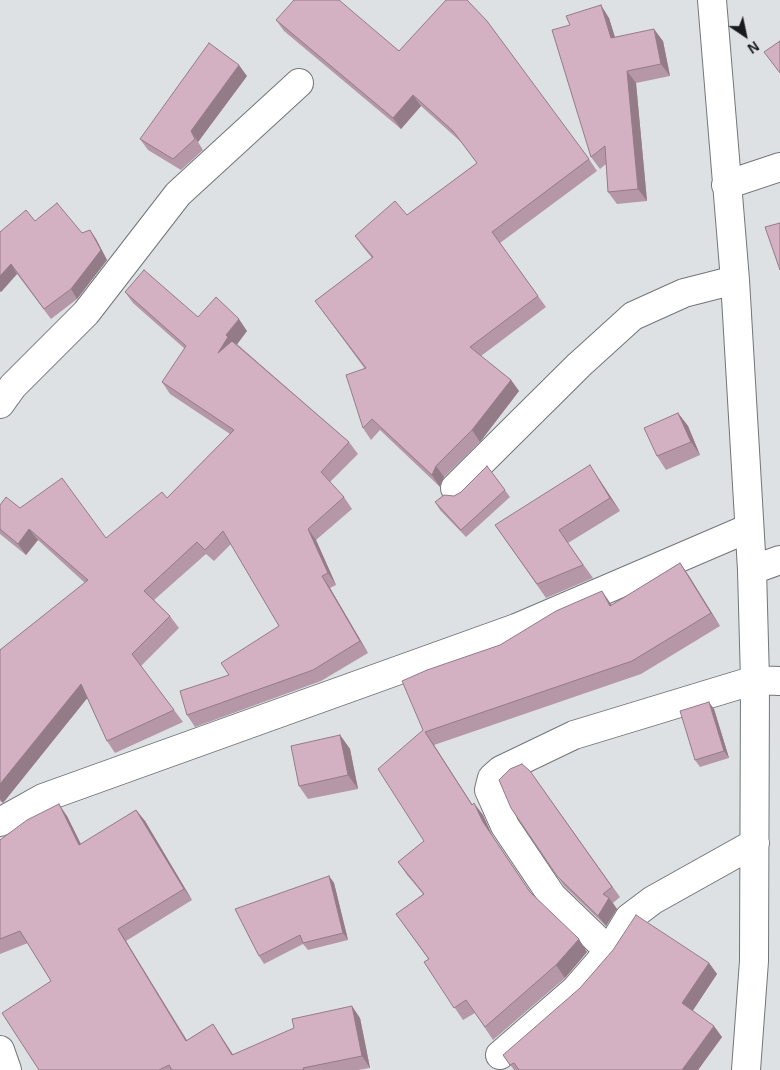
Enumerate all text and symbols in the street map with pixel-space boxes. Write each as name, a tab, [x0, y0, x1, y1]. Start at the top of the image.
north arrow	[720, 10, 770, 60]
text: N	[745, 38, 762, 57]

